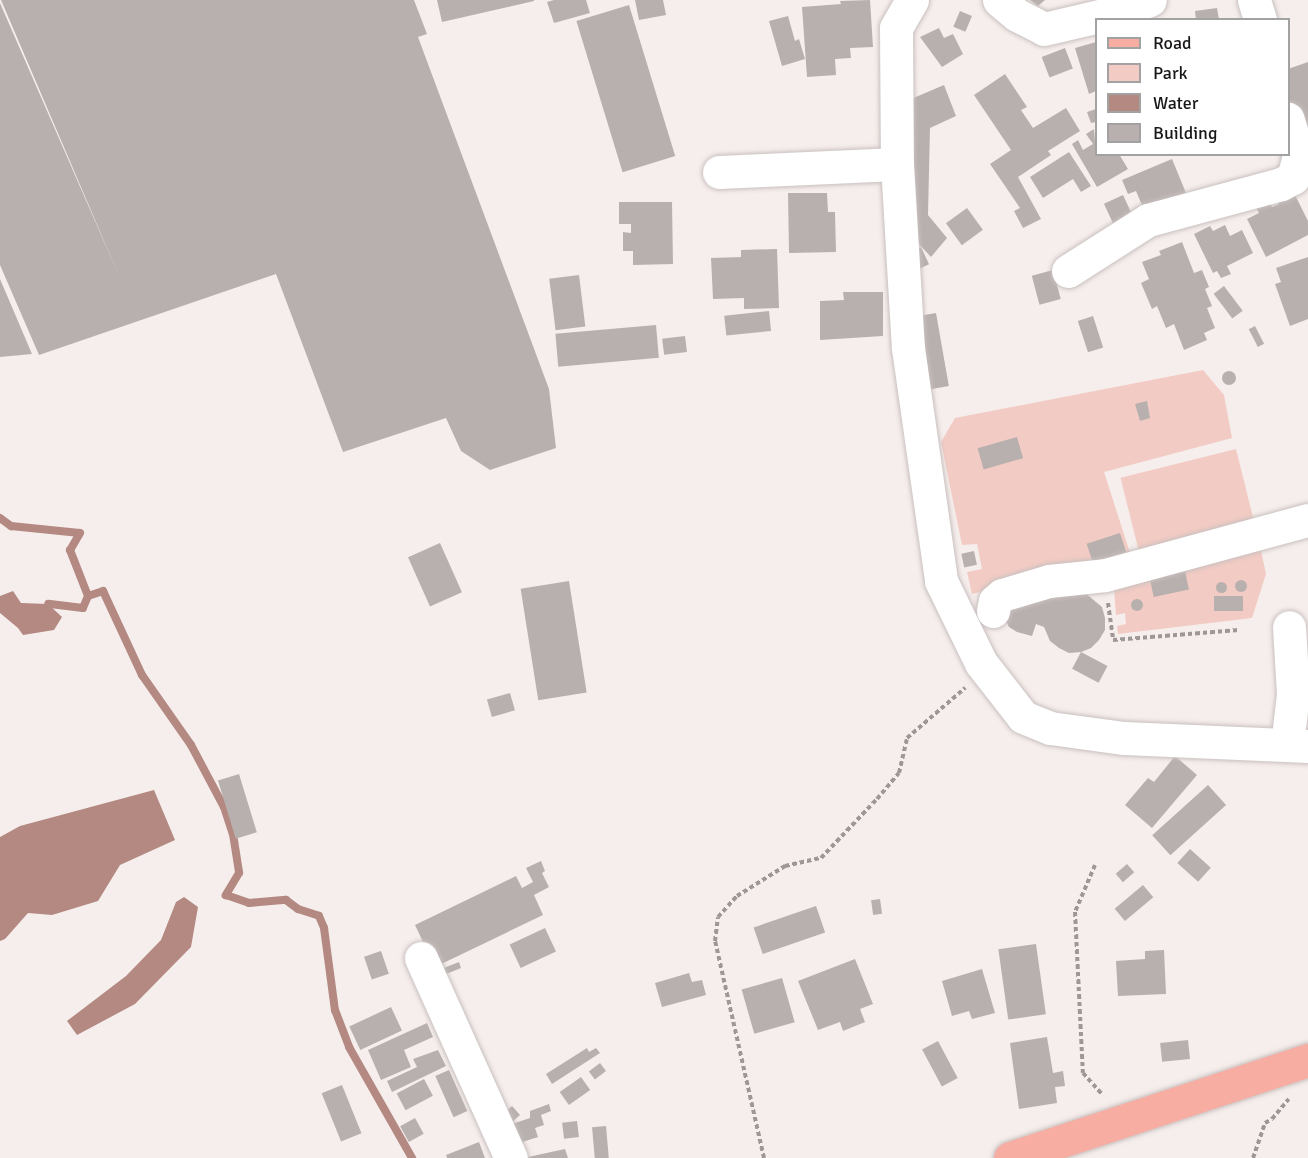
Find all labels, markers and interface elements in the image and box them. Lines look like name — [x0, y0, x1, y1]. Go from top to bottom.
legend — [1095, 18, 1290, 156]
text: Road — [1153, 32, 1192, 54]
text: Park — [1153, 62, 1188, 84]
text: Water — [1153, 92, 1198, 114]
text: Building — [1153, 122, 1217, 144]

